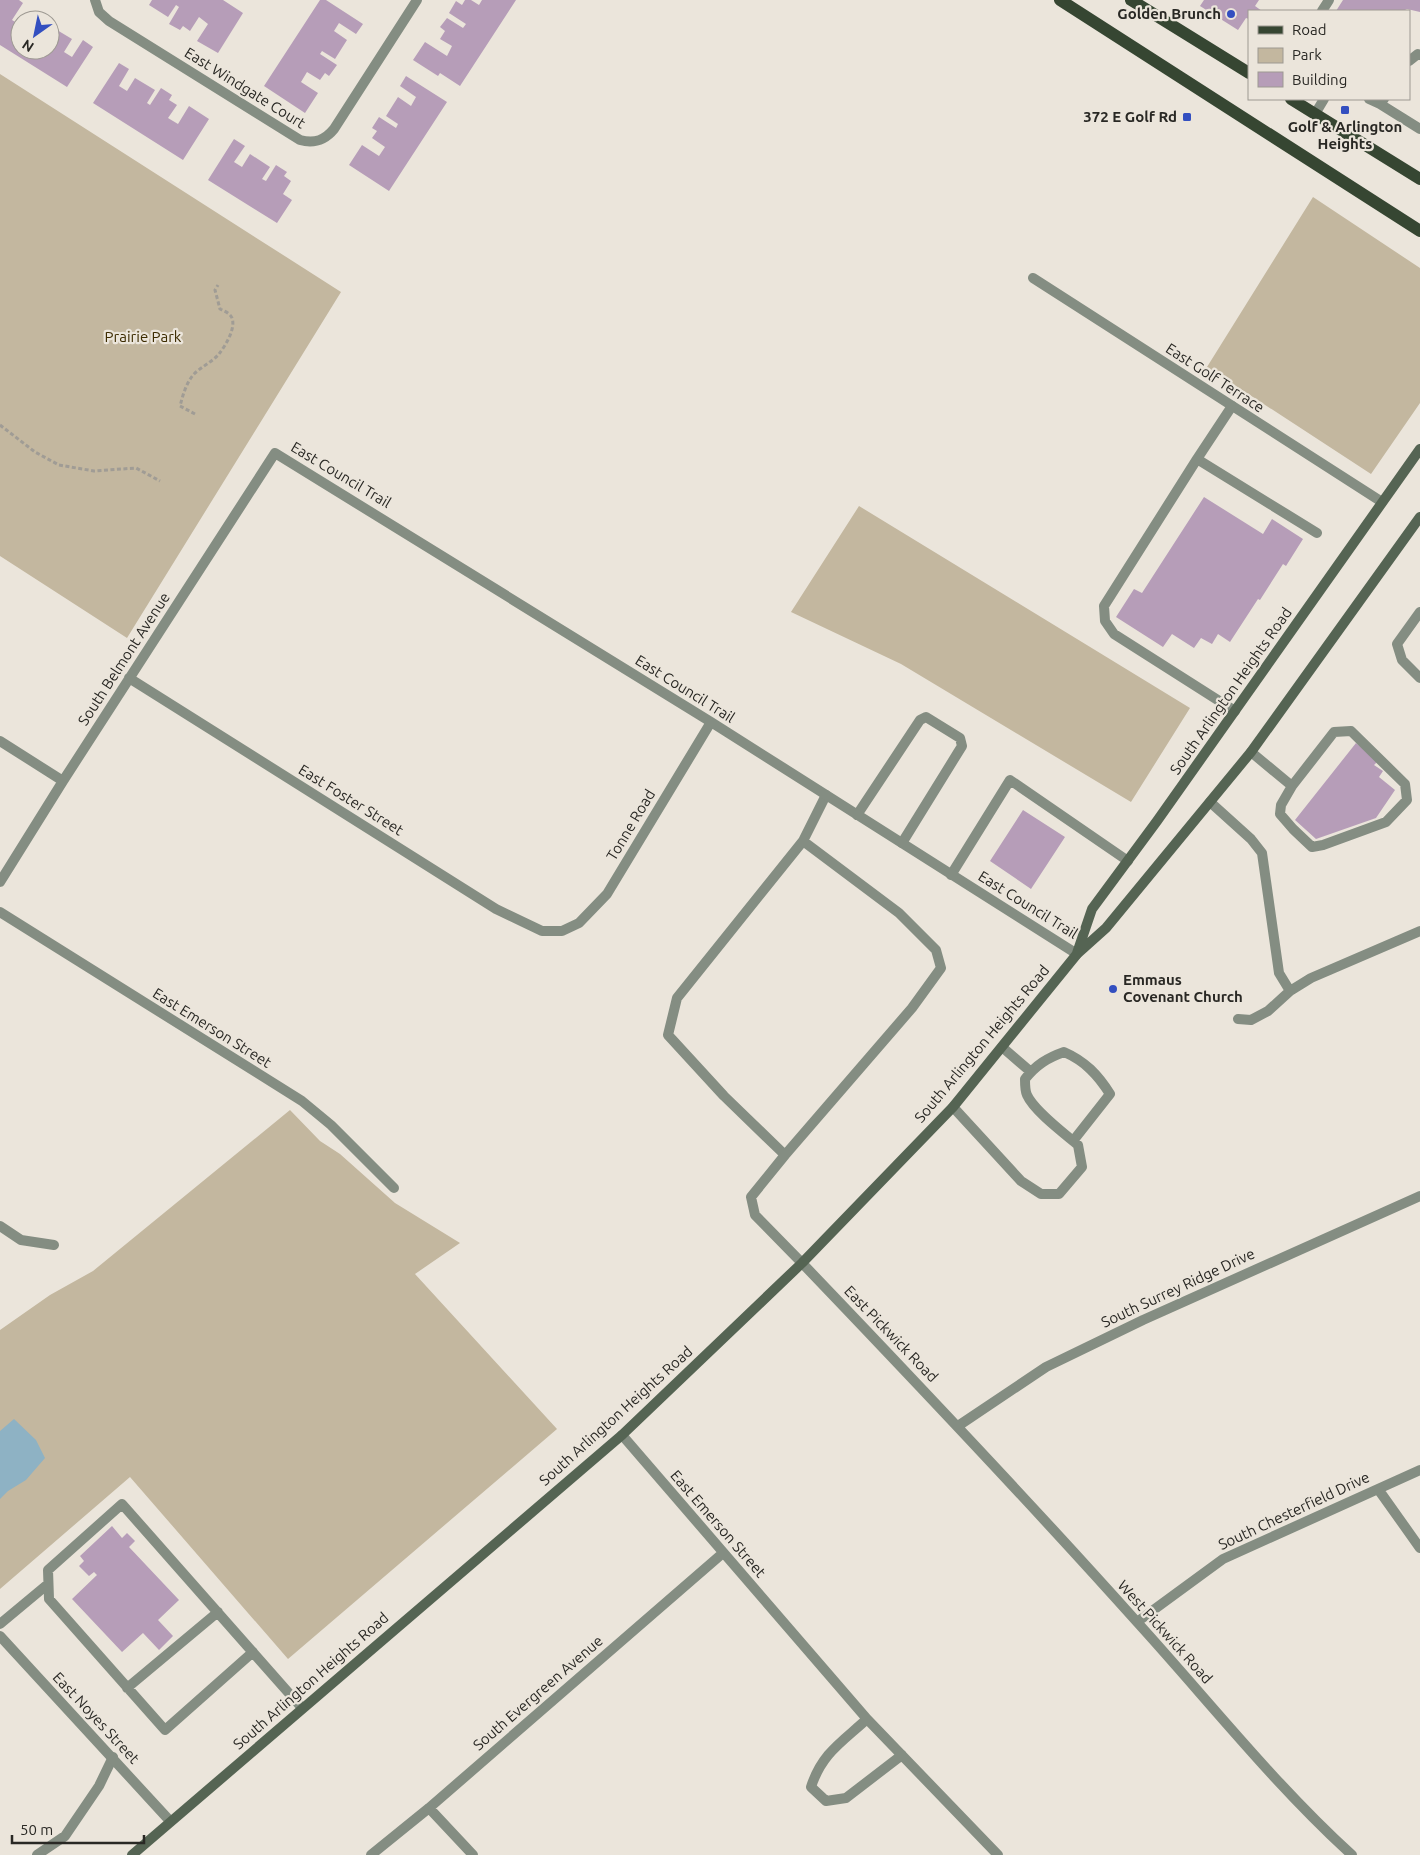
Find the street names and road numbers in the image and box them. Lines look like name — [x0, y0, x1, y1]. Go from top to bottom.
street label: East Windgate Court — [182, 44, 309, 132]
street label: East Golf Terrace — [1163, 339, 1268, 416]
street label: East Council Trail — [288, 438, 394, 511]
street label: South Belmont Avenue — [74, 589, 173, 728]
street label: South Arlington Heights Road — [1166, 604, 1295, 777]
street label: East Council Trail — [633, 651, 738, 726]
street label: East Foster Street — [296, 761, 407, 839]
street label: Tonne Road — [603, 786, 658, 863]
street label: East Council Trail — [976, 867, 1081, 942]
street label: South Arlington Heights Road — [911, 962, 1052, 1126]
street label: East Emerson Street — [150, 984, 275, 1071]
street label: South Surrey Ridge Drive — [1098, 1244, 1257, 1331]
street label: East Pickwick Road — [841, 1282, 942, 1385]
street label: South Arlington Heights Road — [536, 1342, 696, 1489]
street label: East Emerson Street — [667, 1467, 770, 1581]
street label: South Chesterfield Drive — [1216, 1468, 1372, 1553]
street label: West Pickwick Road — [1115, 1577, 1216, 1687]
street label: South Arlington Heights Road — [230, 1609, 392, 1753]
street label: South Evergreen Avenue — [469, 1632, 606, 1753]
street label: East Noyes Street — [50, 1668, 143, 1767]

